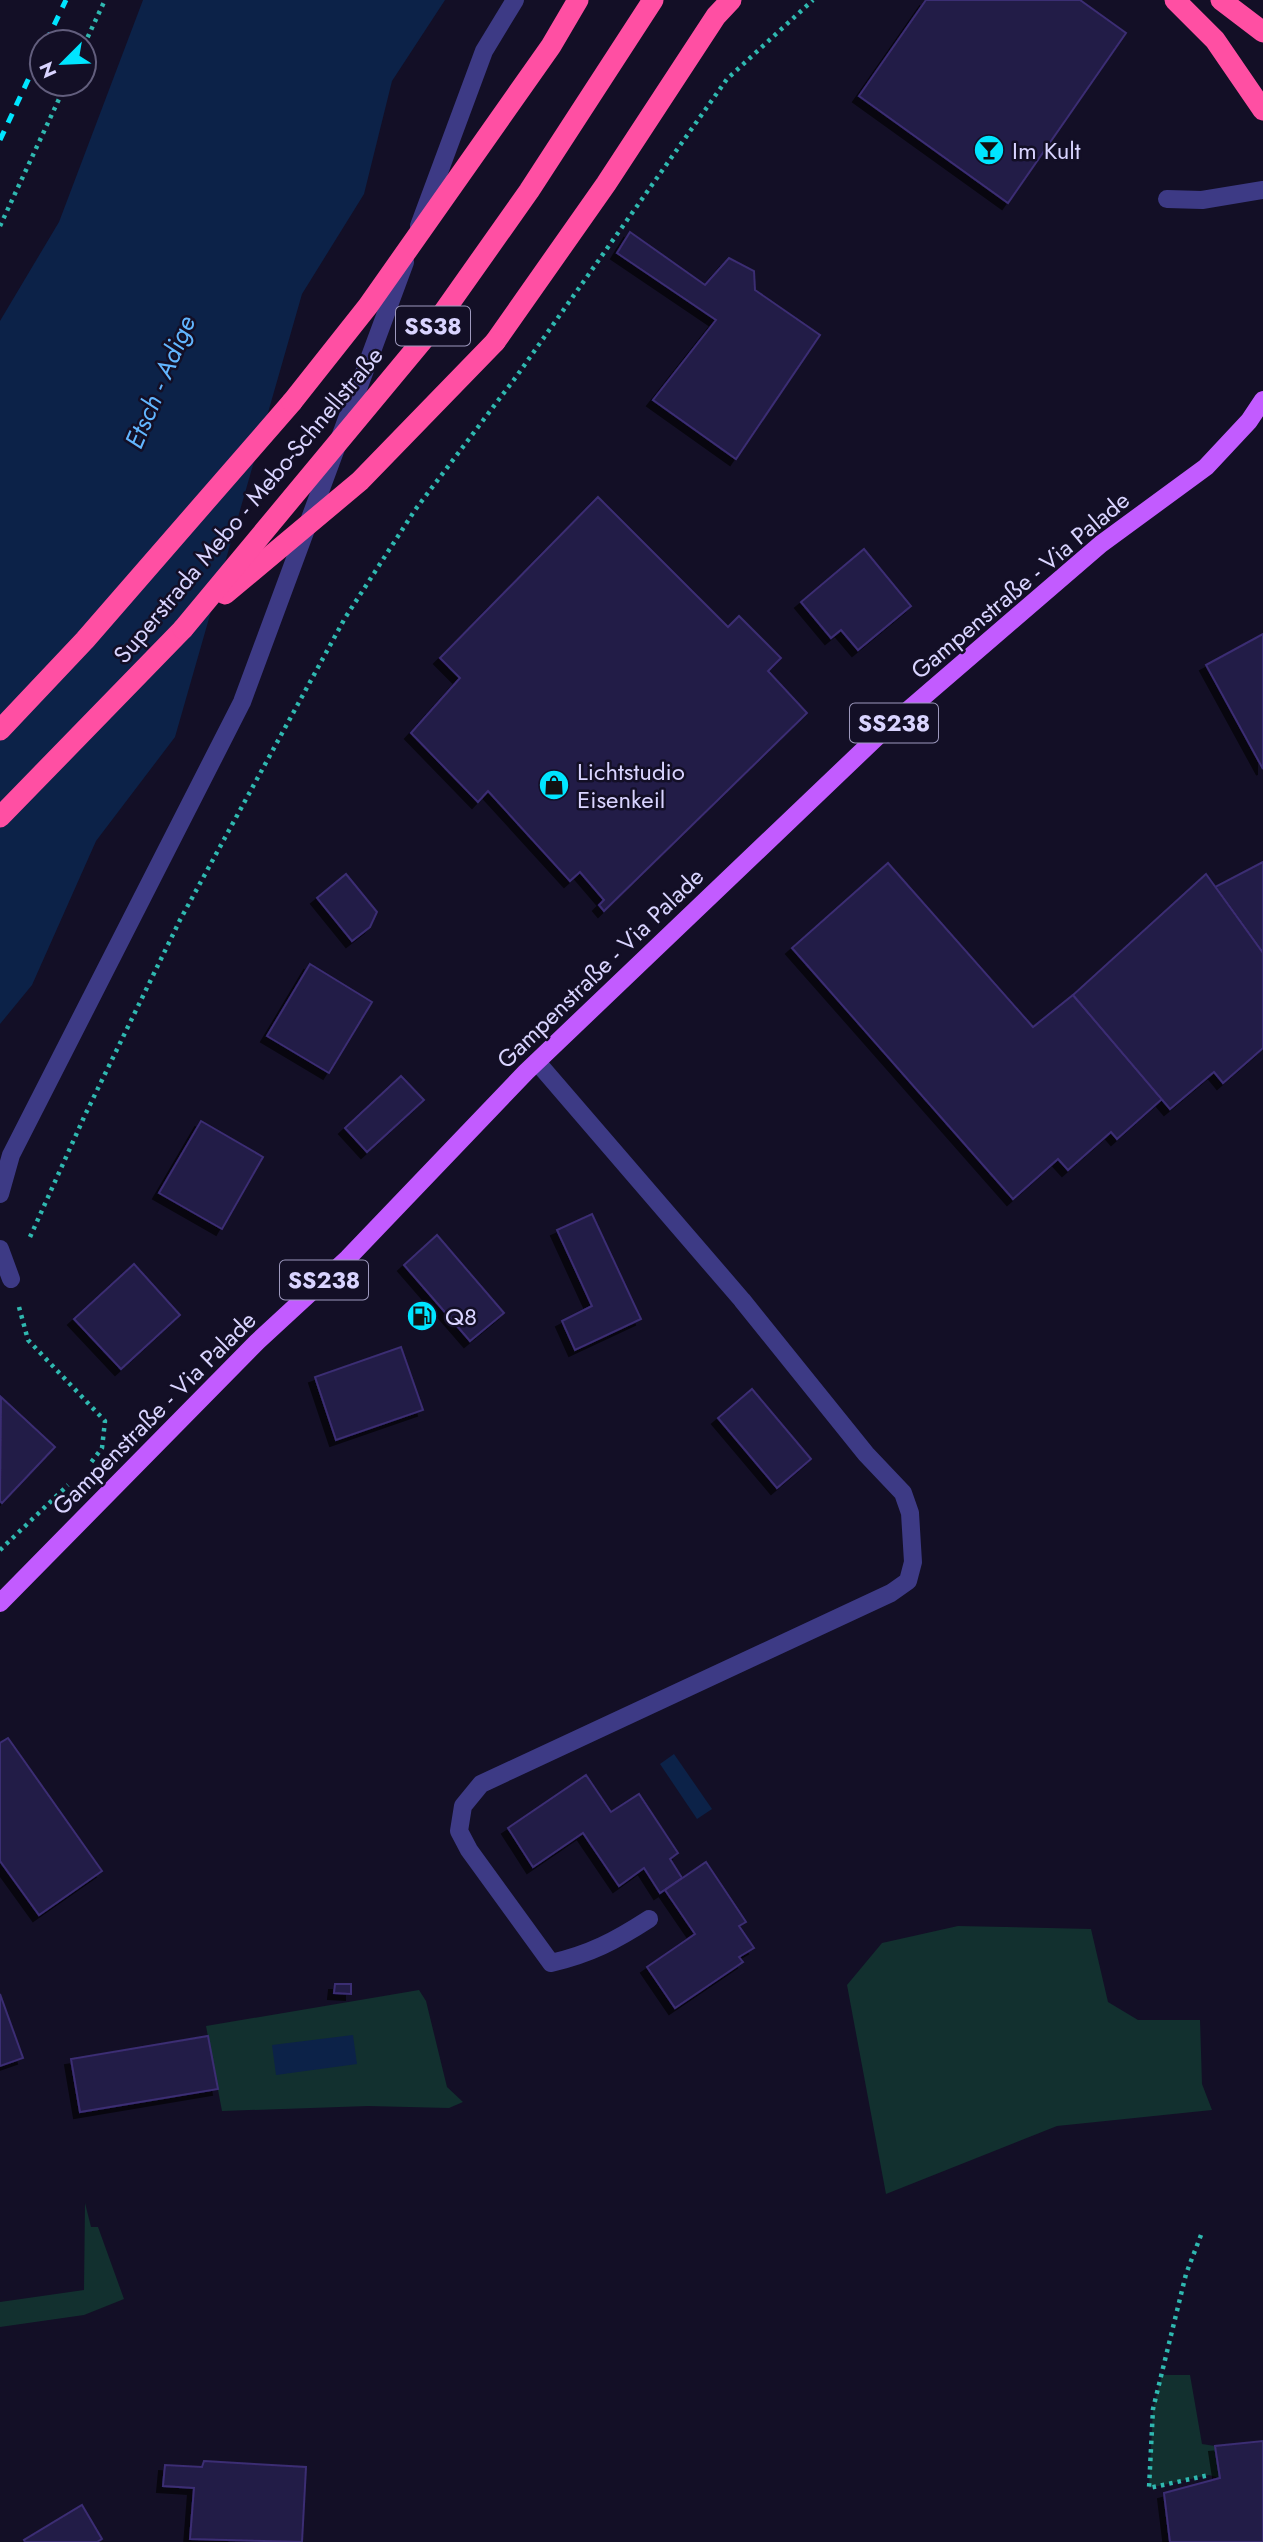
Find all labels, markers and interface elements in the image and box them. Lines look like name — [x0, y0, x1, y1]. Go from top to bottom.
north arrow — [28, 28, 98, 98]
text: N — [33, 57, 63, 82]
bar icon: Im Kult — [972, 133, 1006, 167]
place label: Im Kult — [1012, 133, 1081, 168]
road number: SS38 — [396, 306, 470, 346]
water label: Etsch - Adige — [115, 310, 205, 454]
street label: Superstrada Mebo - Mebo-Schnellstraße — [105, 339, 391, 671]
street label: Gampenstraße - Via Palade — [903, 483, 1137, 687]
road number: SS238 — [850, 704, 938, 743]
place label: Lichtstudio Eisenkeil — [577, 754, 685, 817]
shop icon: Lichtstudio Eisenkeil — [537, 768, 571, 802]
street label: Gampenstraße - Via Palade — [489, 860, 711, 1076]
road number: SS238 — [280, 1260, 368, 1300]
fuel station icon: Q8 — [405, 1299, 439, 1333]
place label: Q8 — [445, 1299, 477, 1334]
street label: Gampenstraße - Via Palade — [44, 1303, 264, 1523]

